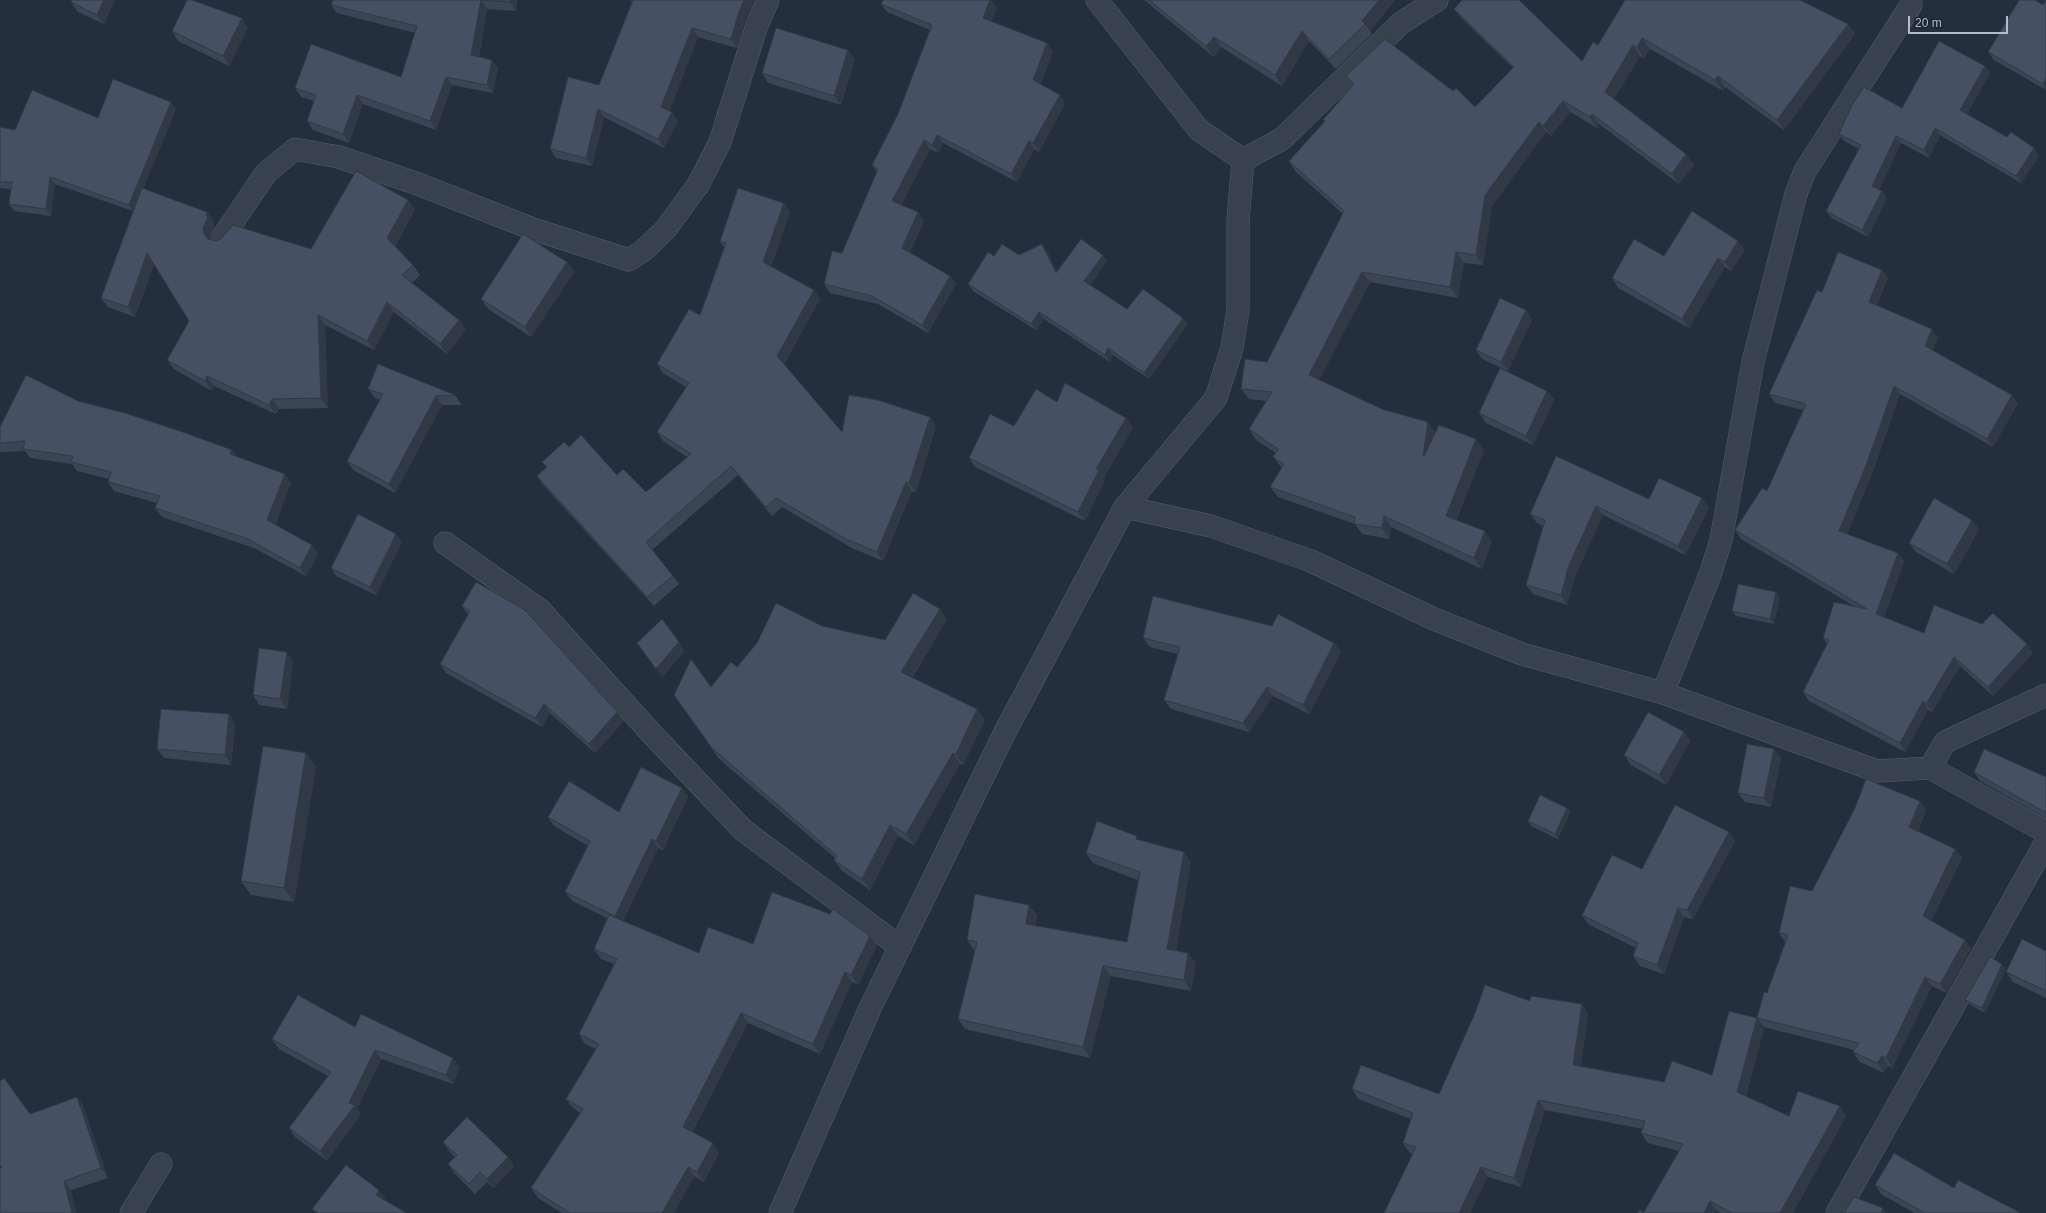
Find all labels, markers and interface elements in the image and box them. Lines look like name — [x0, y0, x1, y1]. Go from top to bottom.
scale bar — [1910, 8, 2010, 34]
text: 20 m — [1915, 16, 1942, 30]

